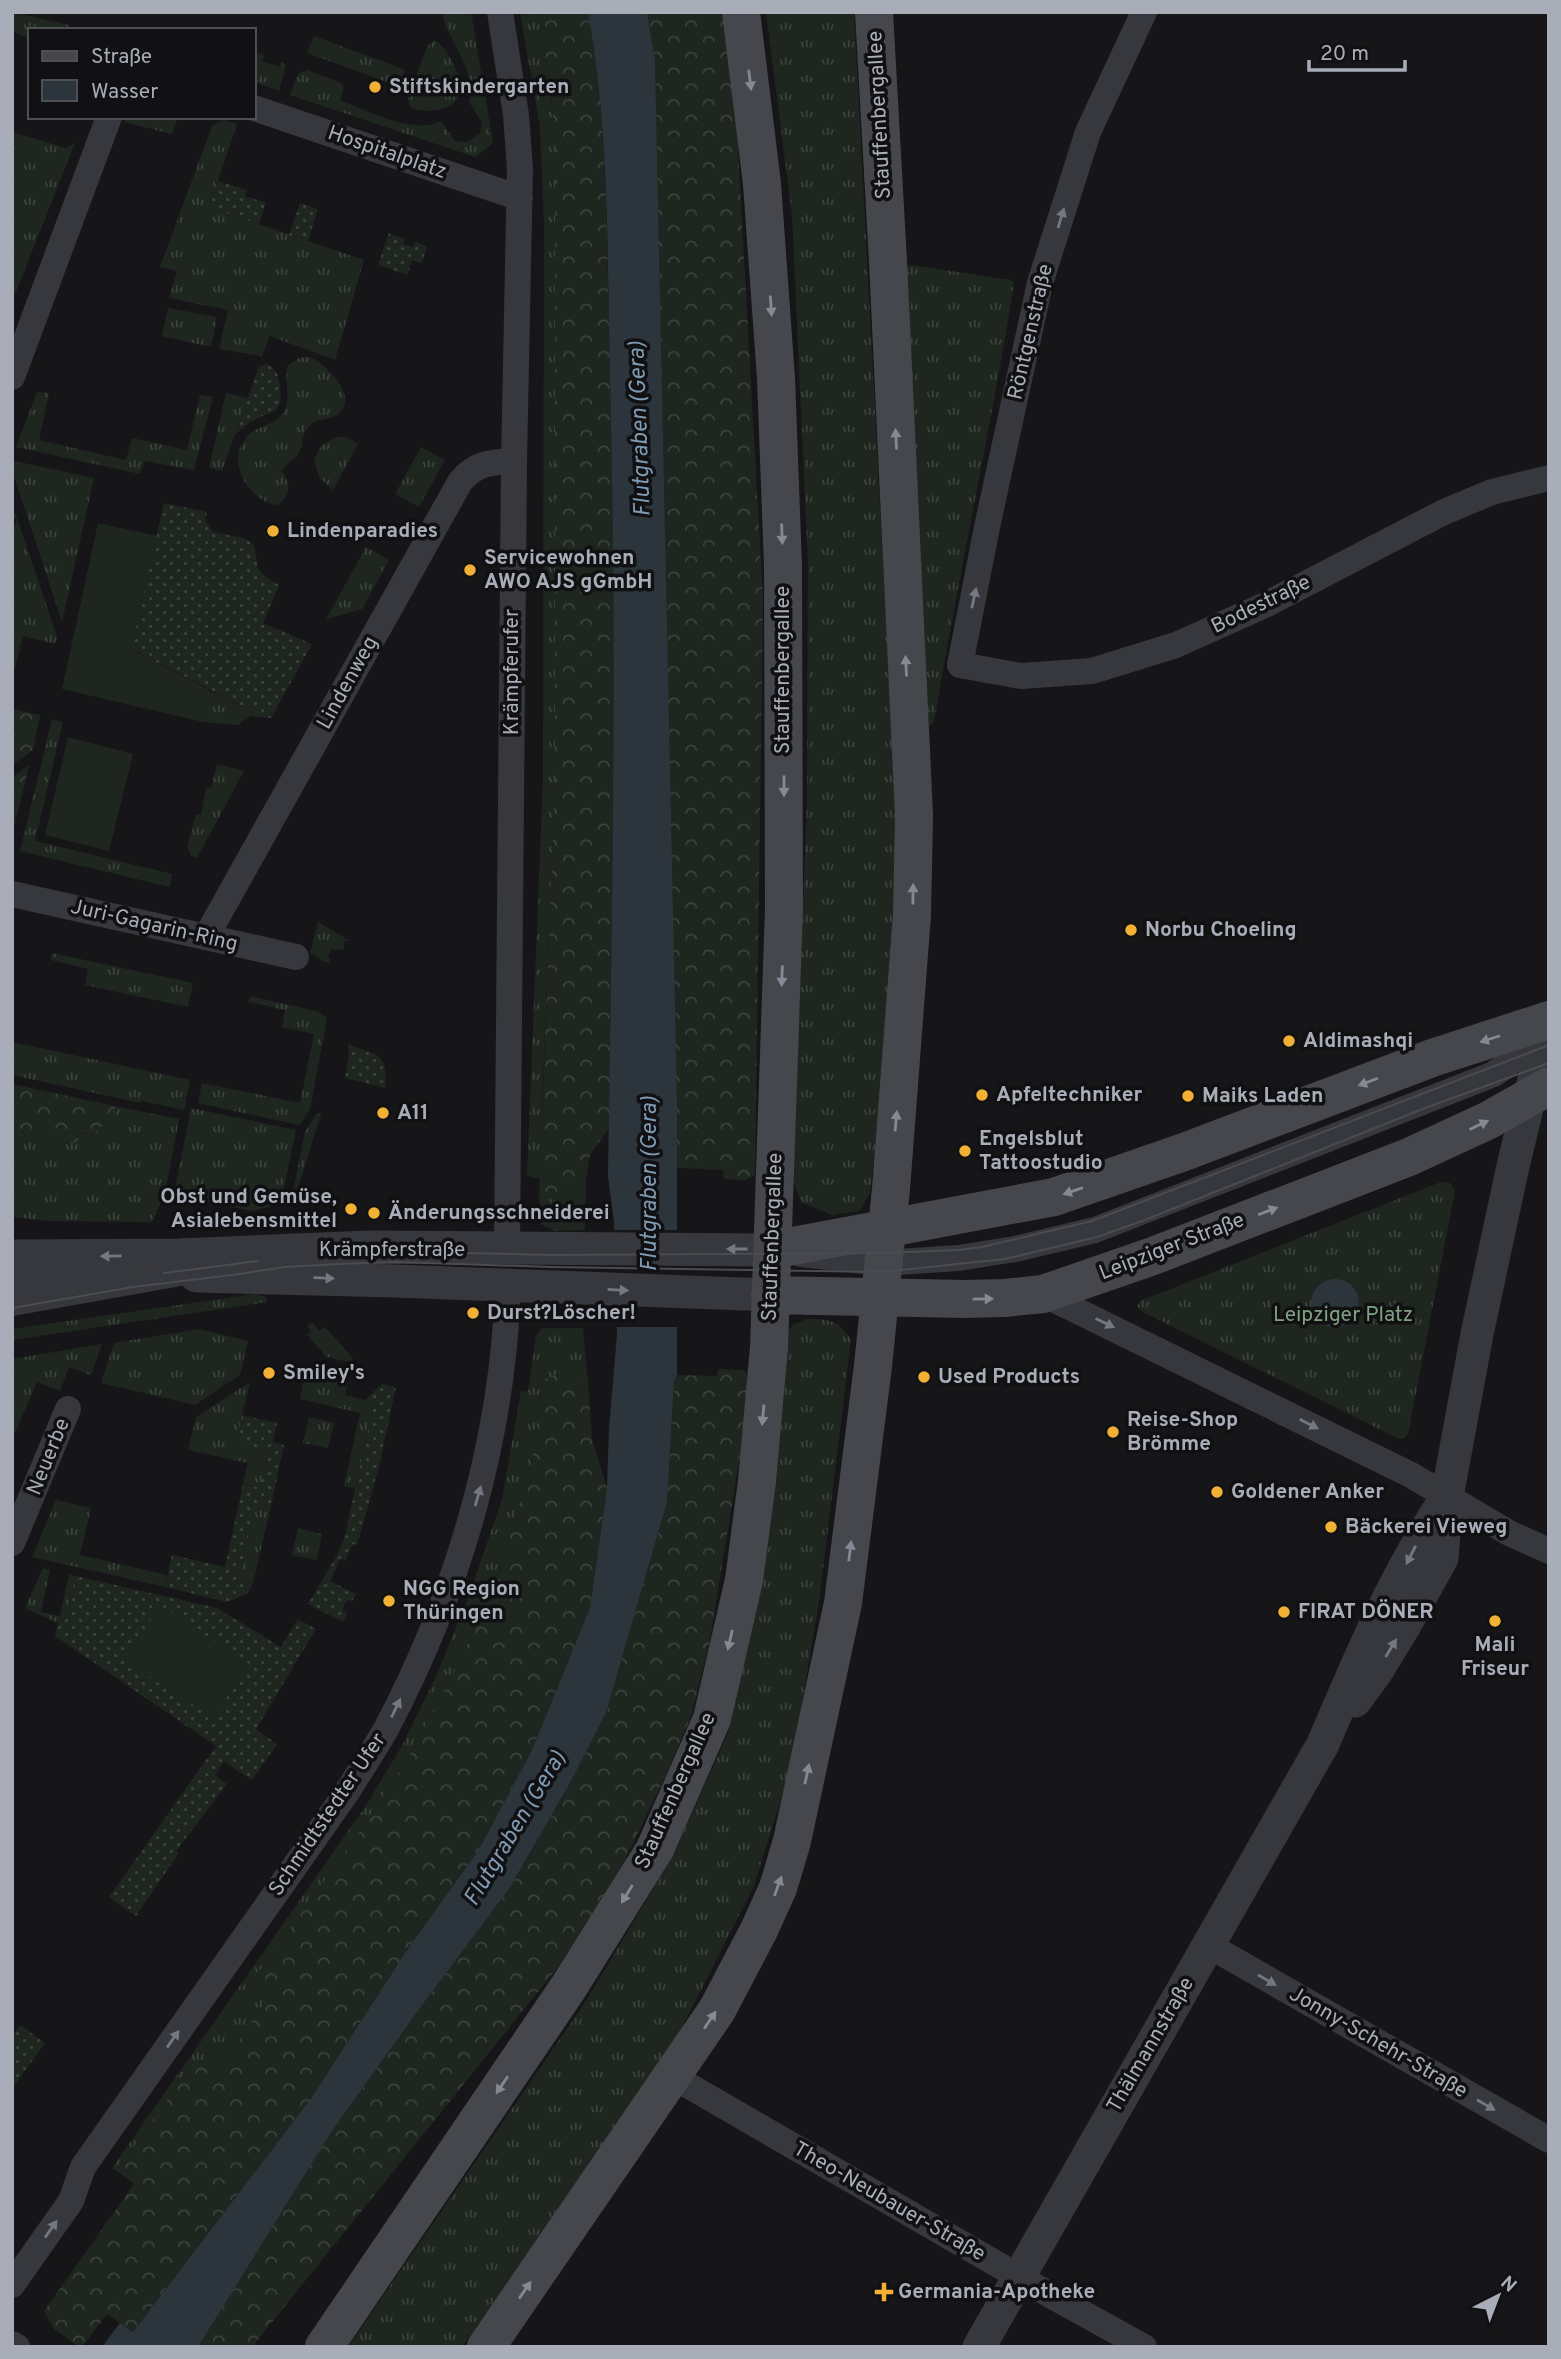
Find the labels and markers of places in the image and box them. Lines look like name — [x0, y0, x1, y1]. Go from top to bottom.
place label: Stiftskindergarten — [389, 74, 569, 101]
marker: Stiftskindergarten — [367, 79, 383, 95]
place label: Lindenparadies — [287, 518, 438, 545]
marker: Lindenparadies — [265, 523, 281, 539]
place label: Servicewohnen AWO AJS gGmbH — [484, 545, 652, 596]
marker: Servicewohnen AWO AJS gGmbH — [462, 562, 478, 578]
place label: Norbu Choeling — [1145, 917, 1297, 944]
marker: Norbu Choeling — [1123, 922, 1139, 938]
place label: Aldimashqi — [1303, 1028, 1413, 1055]
marker: Aldimashqi — [1281, 1033, 1297, 1049]
place label: Apfeltechniker — [996, 1082, 1142, 1109]
place label: Maiks Laden — [1202, 1083, 1324, 1110]
marker: Apfeltechniker — [974, 1087, 990, 1103]
marker: Maiks Laden — [1180, 1088, 1196, 1104]
place label: A11 — [397, 1100, 429, 1127]
marker: A11 — [375, 1105, 391, 1121]
place label: Engelsblut Tattoostudio — [979, 1126, 1103, 1177]
marker: Engelsblut Tattoostudio — [957, 1143, 973, 1159]
place label: Obst und Gemüse, Asialebensmittel — [160, 1184, 337, 1235]
place label: Änderungsschneiderei — [388, 1200, 610, 1227]
marker: Obst und Gemüse, Asialebensmittel — [343, 1201, 359, 1217]
marker: Änderungsschneiderei — [366, 1205, 382, 1221]
place label: Durst?Löscher! — [487, 1300, 636, 1327]
marker: Durst?Löscher! — [465, 1305, 481, 1321]
place label: Smiley's — [283, 1360, 365, 1387]
place label: Used Products — [938, 1364, 1080, 1391]
marker: Smiley's — [261, 1365, 277, 1381]
marker: Used Products — [916, 1369, 932, 1385]
place label: Reise-Shop Brömme — [1127, 1407, 1238, 1458]
marker: Reise-Shop Brömme — [1105, 1424, 1121, 1440]
place label: Goldener Anker — [1231, 1479, 1384, 1506]
marker: Goldener Anker — [1209, 1484, 1225, 1500]
place label: Bäckerei Vieweg — [1345, 1514, 1507, 1541]
marker: Bäckerei Vieweg — [1323, 1519, 1339, 1535]
place label: NGG Region Thüringen — [403, 1576, 520, 1627]
marker: NGG Region Thüringen — [381, 1593, 397, 1609]
place label: FIRAT DÖNER — [1298, 1599, 1434, 1626]
marker: FIRAT DÖNER — [1276, 1604, 1292, 1620]
marker: Mali Friseur — [1487, 1613, 1503, 1629]
place label: Mali Friseur — [1461, 1632, 1529, 1683]
place label: Germania-Apotheke — [898, 2279, 1095, 2306]
marker: Germania-Apotheke — [876, 2284, 892, 2300]

